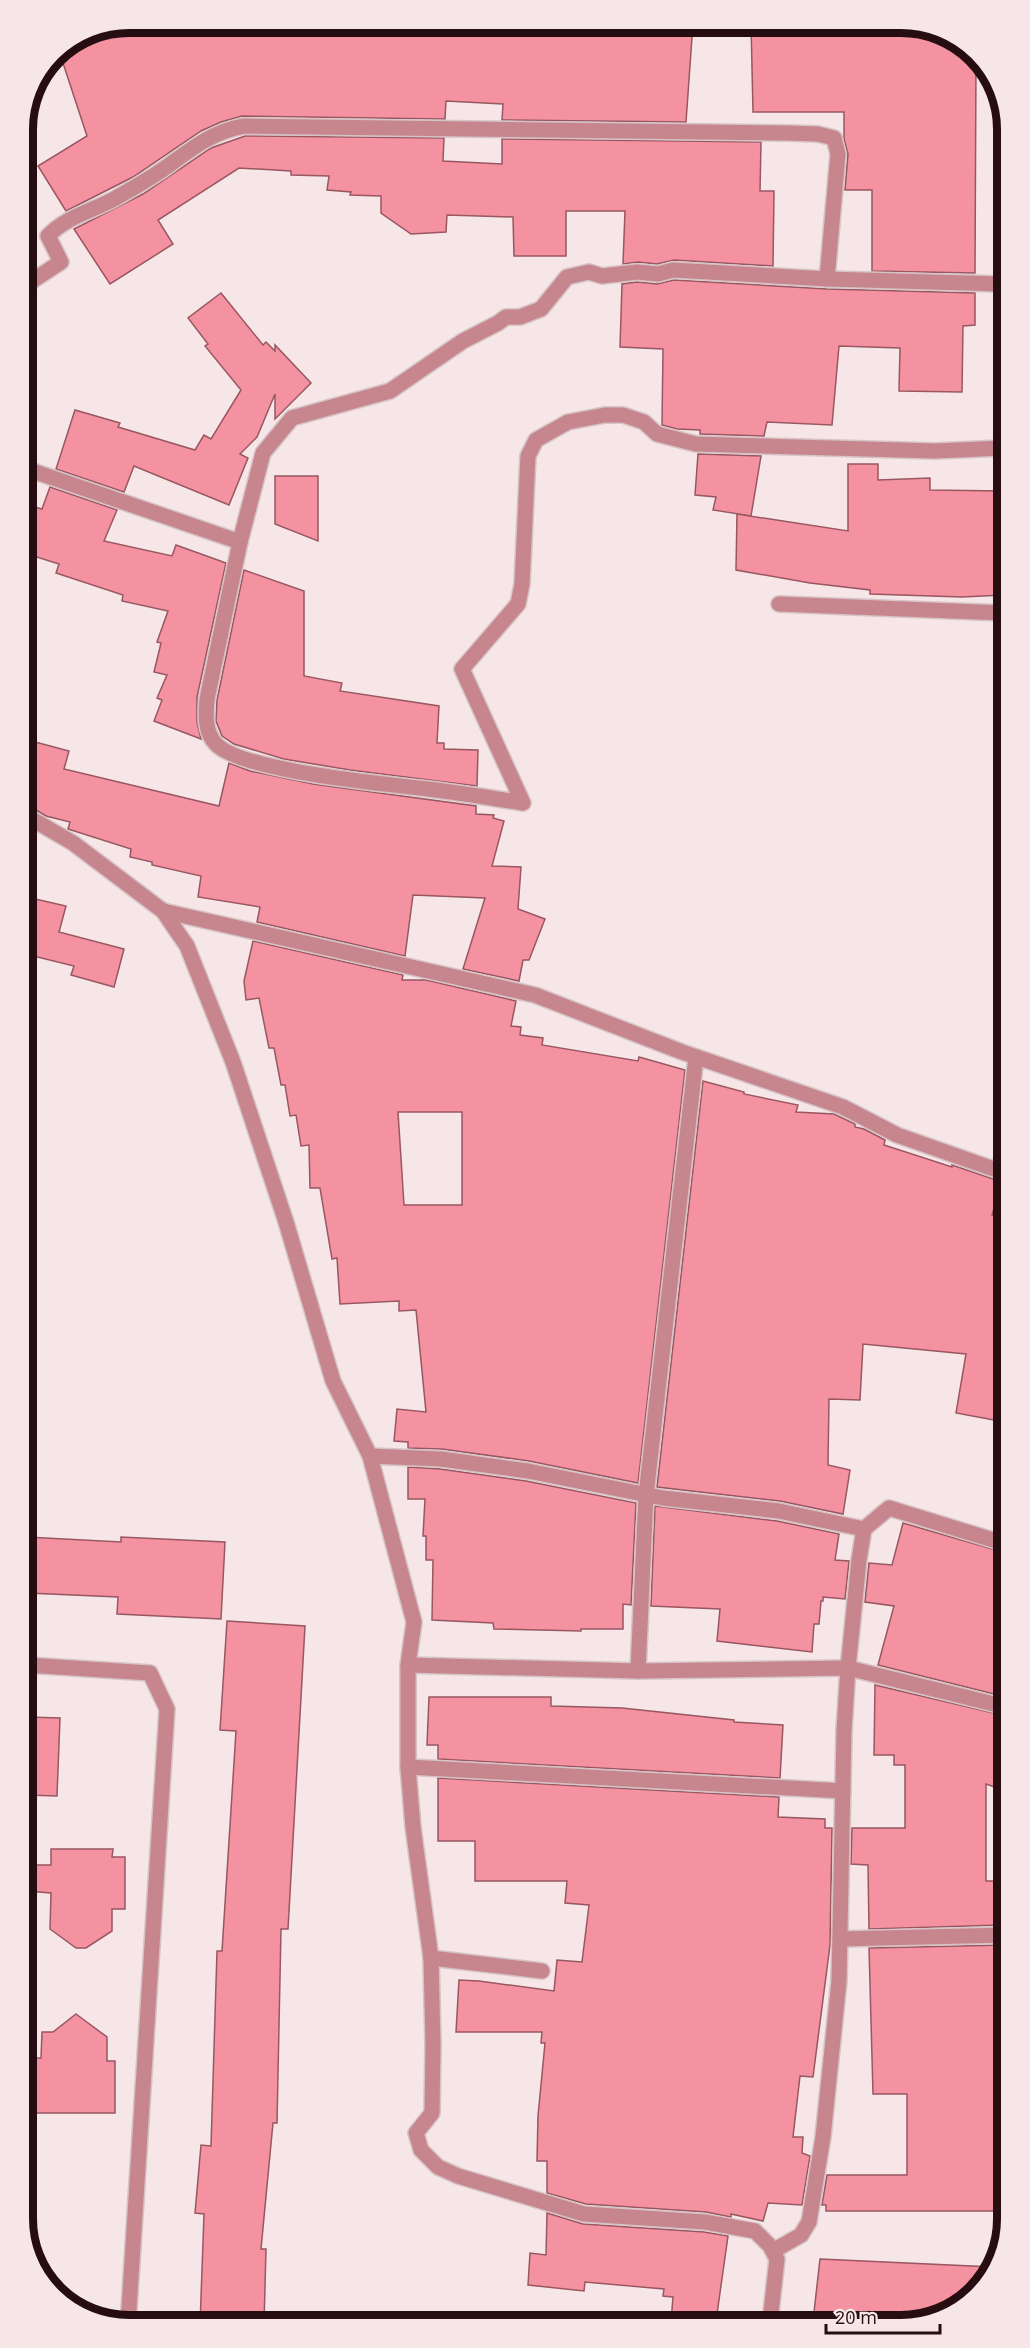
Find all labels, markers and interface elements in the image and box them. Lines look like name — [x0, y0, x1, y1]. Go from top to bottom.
scale bar — [826, 2297, 940, 2335]
text: 20 m — [835, 2305, 877, 2329]

